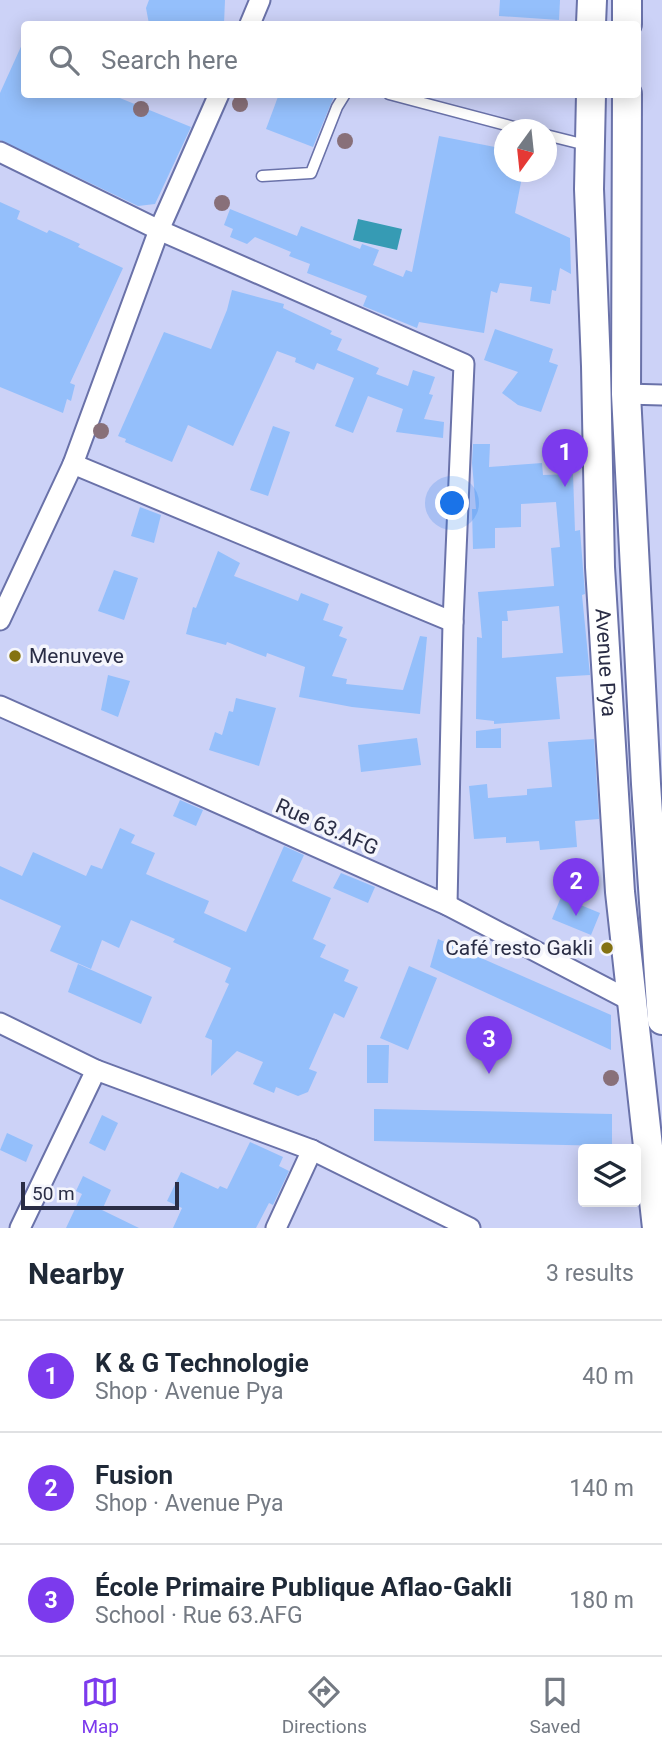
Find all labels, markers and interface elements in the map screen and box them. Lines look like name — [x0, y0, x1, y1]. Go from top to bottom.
search box — [21, 21, 641, 98]
icon: search — [45, 41, 83, 79]
text: Search here — [101, 45, 238, 75]
north arrow — [494, 119, 557, 182]
pin: 1 — [542, 429, 588, 487]
your location — [435, 486, 469, 520]
street label: Avenue Pya — [591, 608, 621, 718]
place label: Menuveve — [29, 644, 124, 668]
marker: Menuveve — [7, 648, 23, 664]
street label: Rue 63.AFG — [272, 794, 382, 860]
pin: 2 — [553, 858, 599, 916]
place label: Café resto Gakli — [445, 936, 593, 960]
marker: Café resto Gakli — [599, 940, 615, 956]
pin: 3 — [466, 1016, 512, 1074]
map controls — [578, 1144, 641, 1207]
button: layers — [578, 1144, 641, 1207]
scale bar — [21, 1179, 178, 1211]
text: 50 m — [32, 1182, 75, 1205]
text: Nearby — [28, 1256, 124, 1291]
text: 3 results — [546, 1260, 634, 1287]
text: K & G Technologie — [95, 1348, 309, 1378]
text: 1 — [44, 1363, 58, 1390]
text: 40 m — [582, 1363, 634, 1390]
text: Shop · Avenue Pya — [95, 1378, 284, 1405]
text: Fusion — [95, 1460, 173, 1490]
text: 2 — [44, 1475, 58, 1502]
text: 140 m — [569, 1475, 634, 1502]
text: Shop · Avenue Pya — [95, 1490, 284, 1517]
text: École Primaire Publique Aflao-Gakli — [95, 1572, 512, 1602]
text: 3 — [44, 1587, 58, 1614]
text: 180 m — [569, 1587, 634, 1614]
text: School · Rue 63.AFG — [95, 1602, 303, 1629]
tab: Map — [81, 1673, 119, 1738]
tab: Directions — [282, 1673, 367, 1738]
tab: Saved — [529, 1673, 581, 1738]

